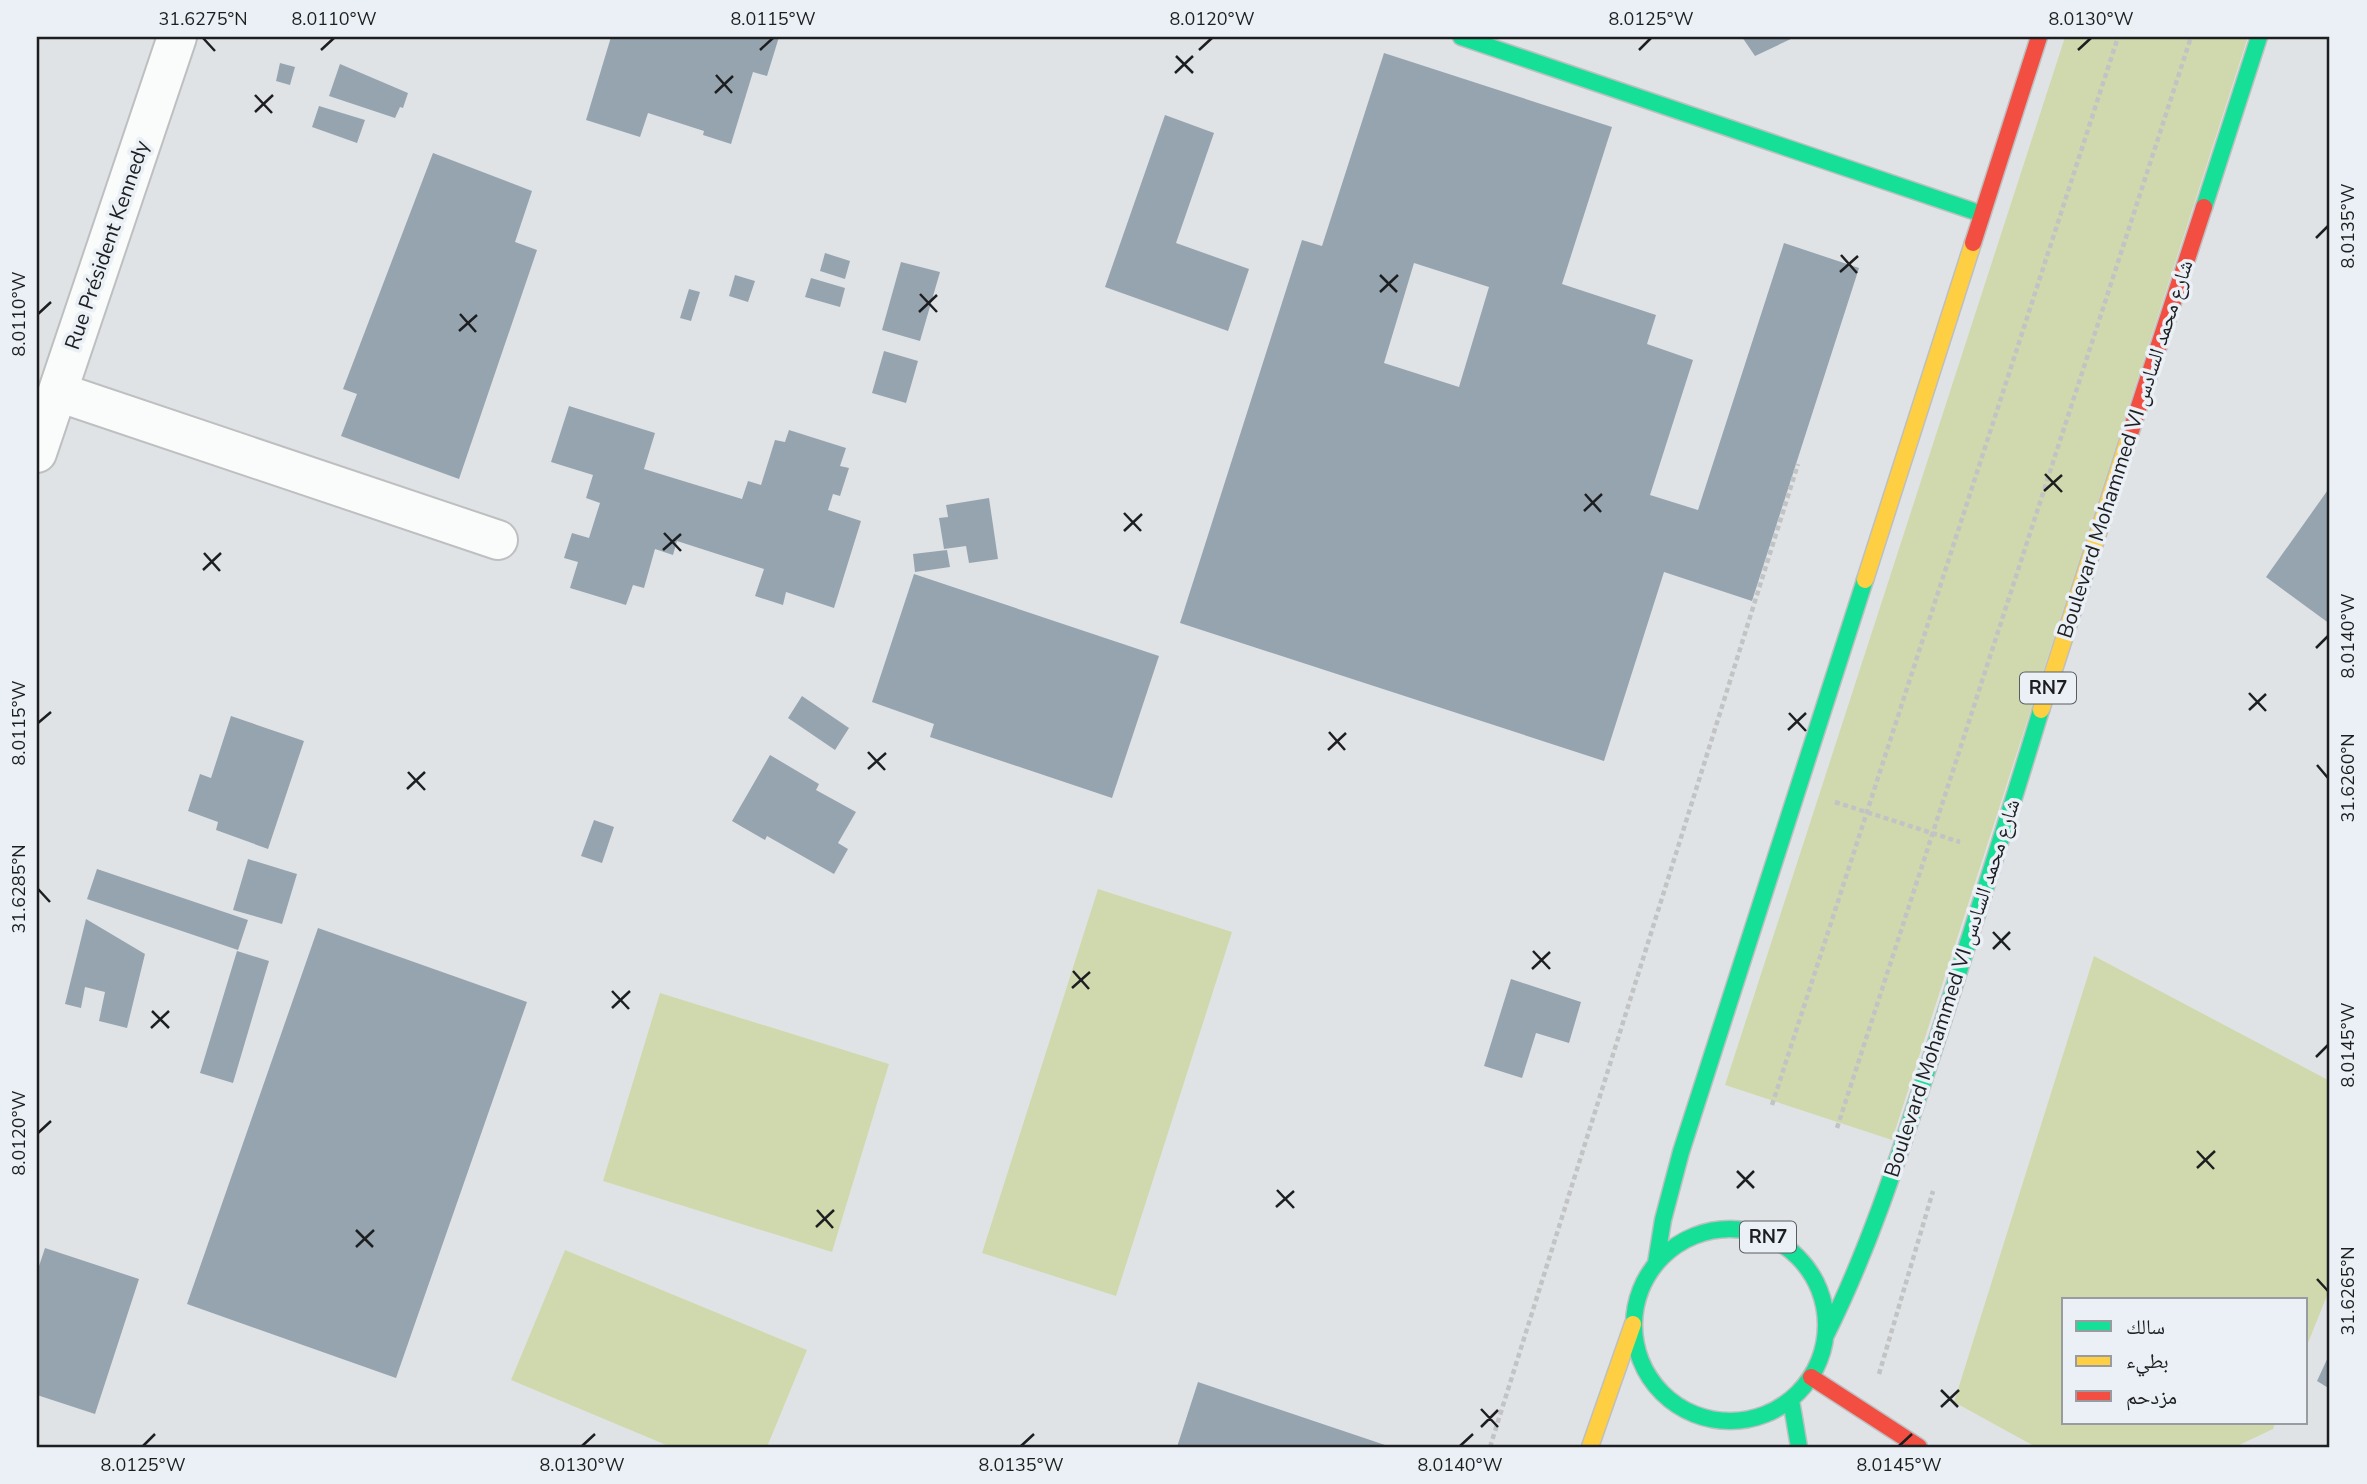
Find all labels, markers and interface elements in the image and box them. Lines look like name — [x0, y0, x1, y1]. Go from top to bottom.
text: 31.6275°N — [159, 7, 247, 31]
text: 8.0110°W — [292, 7, 377, 31]
text: 8.0115°W — [731, 7, 816, 31]
text: 8.0120°W — [1170, 7, 1255, 31]
text: 8.0125°W — [1609, 7, 1694, 31]
text: 8.0130°W — [2049, 7, 2134, 31]
street label: Rue Président Kennedy — [58, 137, 156, 353]
text: 8.0135°W — [2336, 183, 2360, 268]
street label: Boulevard Mohammed VI شارع محمد السادس — [2051, 256, 2199, 642]
text: 8.0110°W — [7, 271, 31, 356]
text: 8.0140°W — [2336, 593, 2360, 678]
road number: RN7 — [2020, 673, 2076, 704]
text: 8.0115°W — [7, 680, 31, 765]
text: 31.6260°N — [2336, 734, 2360, 822]
street label: Boulevard Mohammed VI شارع محمد السادس — [1878, 795, 2026, 1181]
text: 31.6285°N — [7, 845, 31, 933]
text: 8.0145°W — [2336, 1002, 2360, 1087]
text: 8.0120°W — [7, 1090, 31, 1175]
road number: RN7 — [1740, 1222, 1796, 1252]
text: 31.6265°N — [2336, 1247, 2360, 1335]
legend — [2062, 1298, 2308, 1424]
text: سالك — [2126, 1313, 2165, 1341]
text: بطيء — [2126, 1347, 2169, 1377]
text: مزدحم — [2126, 1383, 2177, 1411]
text: 8.0125°W — [101, 1453, 186, 1477]
text: 8.0130°W — [540, 1453, 625, 1477]
text: 8.0135°W — [979, 1453, 1064, 1477]
text: 8.0140°W — [1418, 1453, 1503, 1477]
text: 8.0145°W — [1857, 1453, 1942, 1477]

